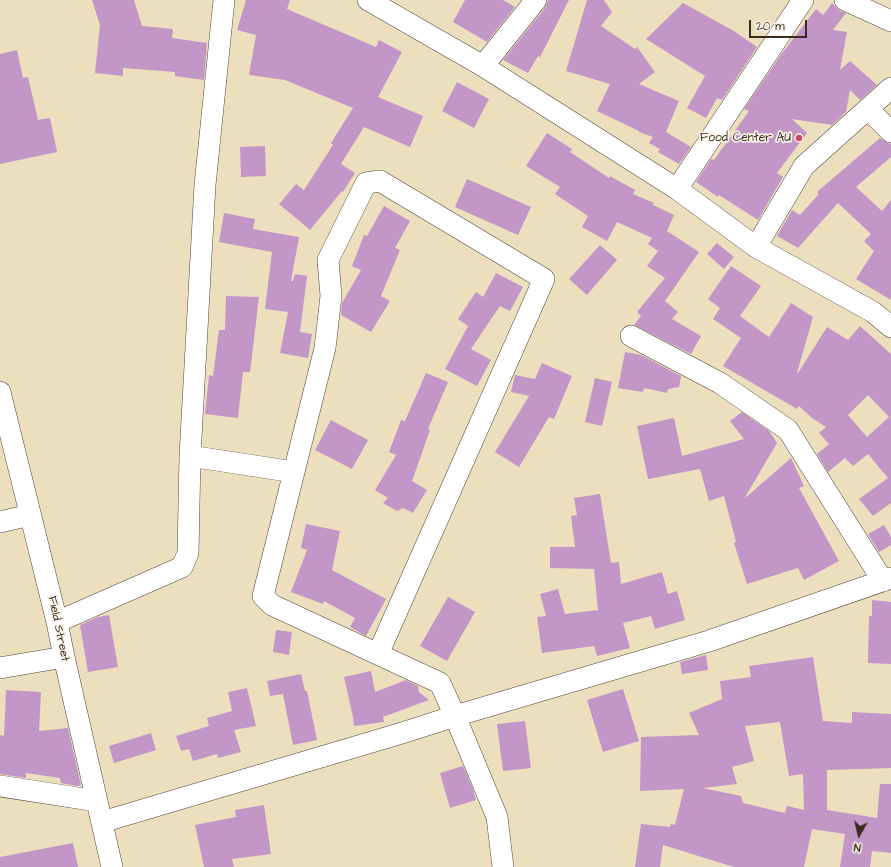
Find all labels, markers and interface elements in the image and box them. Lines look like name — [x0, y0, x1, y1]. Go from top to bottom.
scale bar — [751, 12, 809, 38]
text: 20 m — [756, 18, 785, 35]
place label: Food Center AU — [700, 131, 791, 145]
marker: Food Center AU — [794, 133, 804, 143]
street label: Field Street — [44, 595, 72, 663]
north arrow — [839, 815, 879, 855]
text: N — [853, 839, 862, 855]

